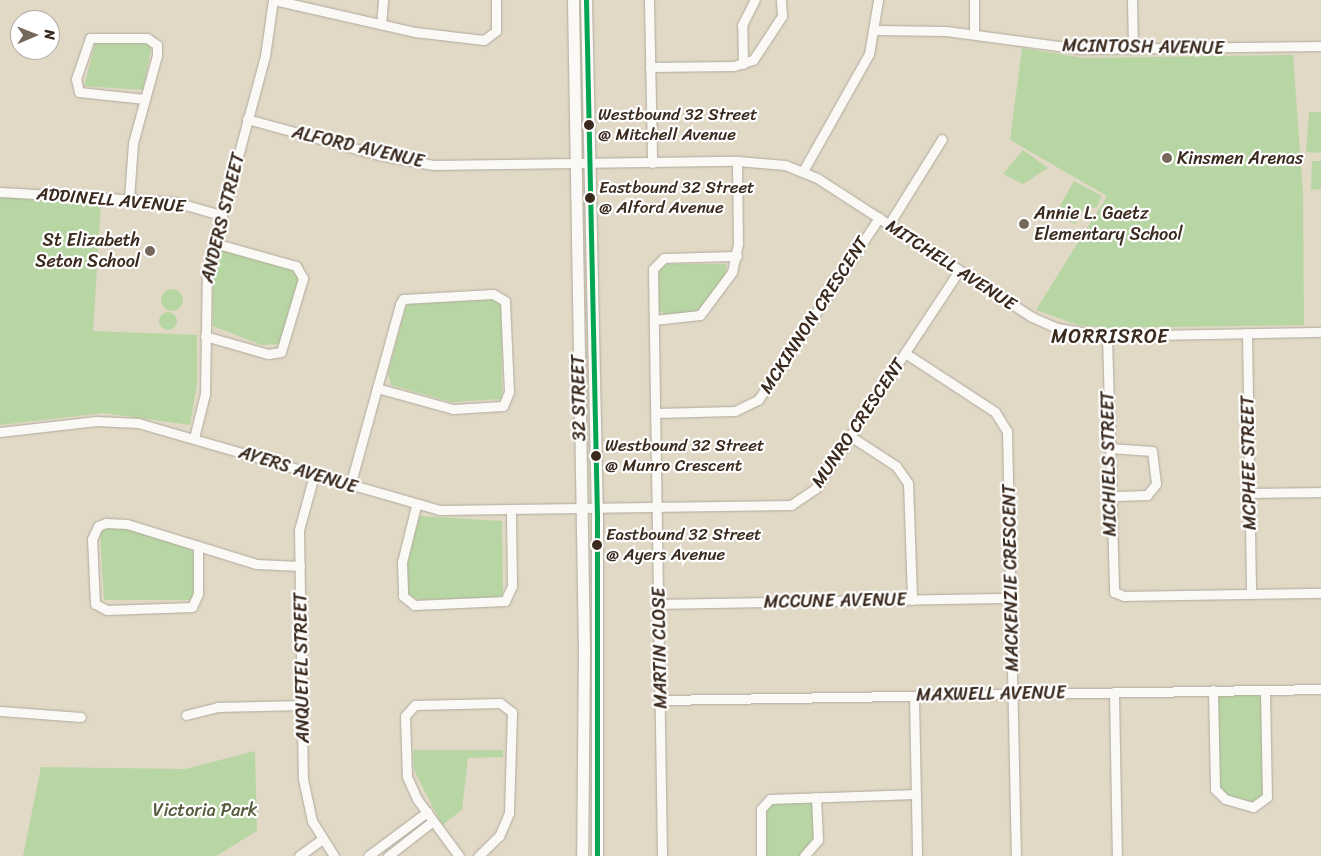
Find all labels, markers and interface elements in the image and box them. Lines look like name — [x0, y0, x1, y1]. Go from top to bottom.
north arrow — [10, 10, 60, 60]
text: N — [37, 30, 62, 40]
street label: MCINTOSH AVENUE — [1061, 35, 1225, 59]
place label: Westbound 32 Street @ Mitchell Avenue — [598, 105, 757, 145]
marker: Westbound 32 Street @ Mitchell Avenue — [584, 120, 594, 130]
street label: ALFORD AVENUE — [290, 121, 426, 173]
place label: Kinsmen Arenas — [1177, 147, 1303, 169]
street label: ANDERS STREET — [196, 151, 250, 285]
marker: Kinsmen Arenas — [1161, 152, 1173, 164]
place label: Eastbound 32 Street @ Alford Avenue — [599, 178, 755, 218]
street label: ADDINELL AVENUE — [36, 183, 186, 217]
marker: Eastbound 32 Street @ Alford Avenue — [585, 193, 595, 203]
place label: Annie L. Gaetz Elementary School — [1034, 203, 1183, 245]
street label: MITCHELL AVENUE — [881, 215, 1021, 315]
marker: Annie L. Gaetz Elementary School — [1018, 218, 1030, 230]
place label: St Elizabeth Seton School — [35, 230, 140, 272]
street label: MCKINNON CRESCENT — [755, 233, 873, 397]
marker: St Elizabeth Seton School — [144, 245, 156, 257]
district label: MORRISROE — [1050, 324, 1170, 348]
street label: MUNRO CRESCENT — [807, 354, 909, 492]
street label: 32 STREET — [567, 355, 591, 441]
street label: MICHIELS STREET — [1097, 390, 1121, 538]
street label: MCPHEE STREET — [1237, 395, 1261, 531]
place label: Westbound 32 Street @ Munro Crescent — [605, 436, 764, 476]
street label: AYERS AVENUE — [236, 442, 360, 498]
marker: Westbound 32 Street @ Munro Crescent — [591, 451, 601, 461]
street label: MACKENZIE CRESCENT — [999, 485, 1023, 671]
place label: Eastbound 32 Street @ Ayers Avenue — [606, 525, 762, 565]
marker: Eastbound 32 Street @ Ayers Avenue — [592, 540, 602, 550]
street label: MARTIN CLOSE — [648, 588, 672, 708]
street label: MCCUNE AVENUE — [764, 589, 906, 613]
street label: ANQUETEL STREET — [290, 592, 314, 744]
street label: MAXWELL AVENUE — [916, 682, 1066, 706]
park label: Victoria Park — [153, 799, 257, 821]

